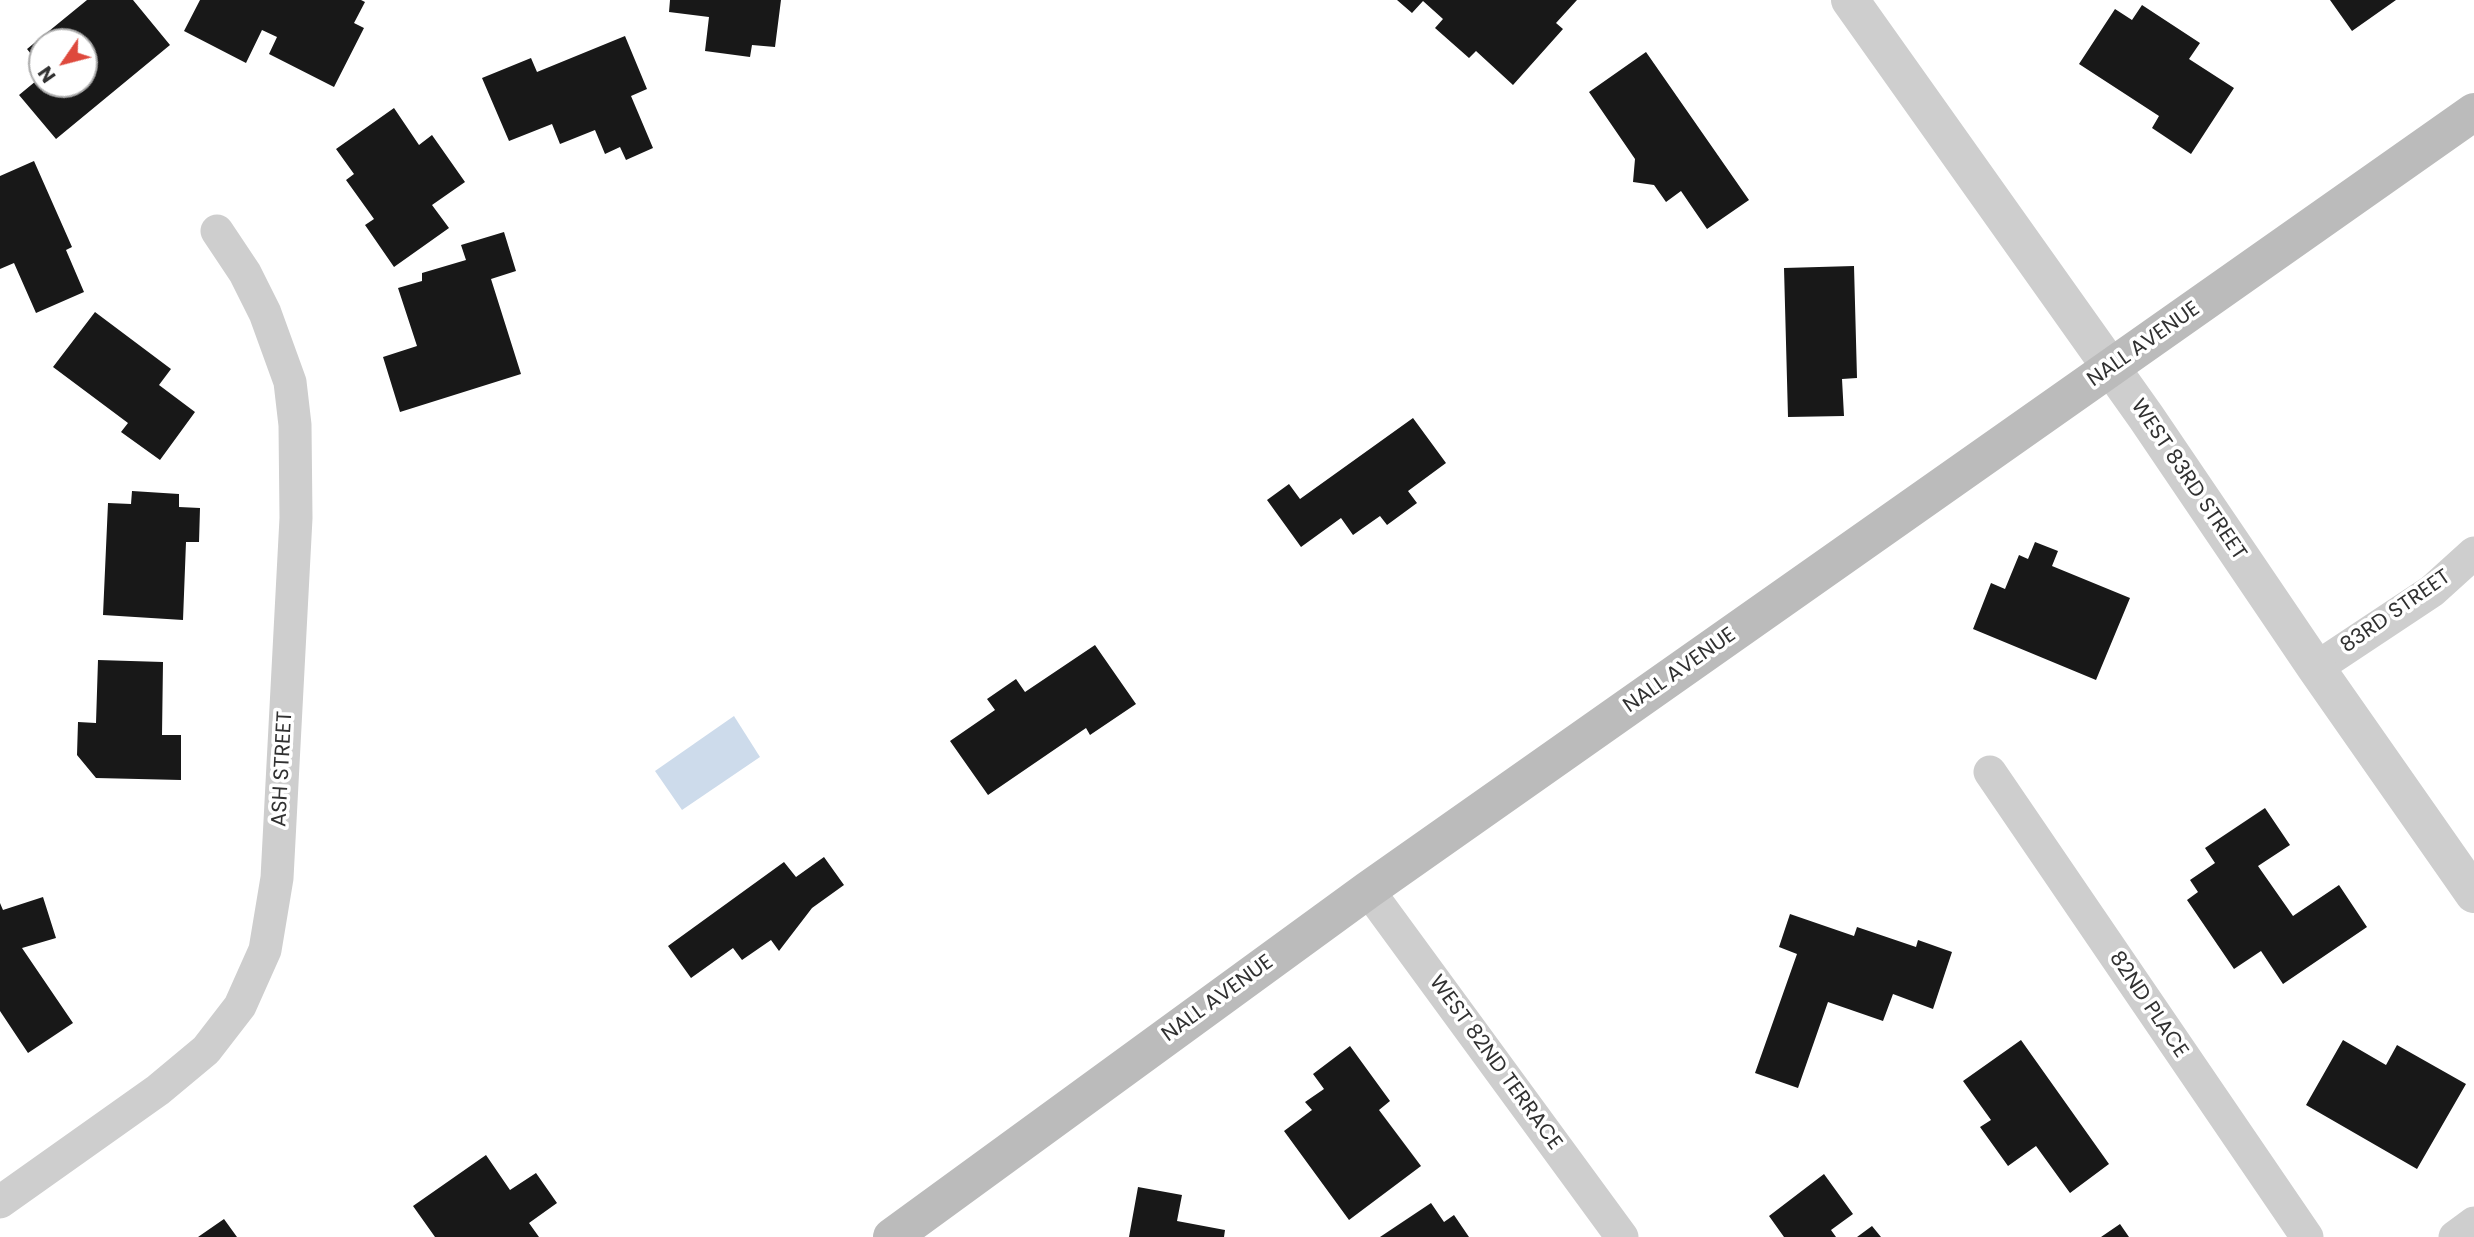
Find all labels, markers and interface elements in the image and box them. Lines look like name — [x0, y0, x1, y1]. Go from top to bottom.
north arrow — [28, 28, 98, 98]
text: N — [32, 61, 62, 88]
street label: NALL AVENUE — [2083, 297, 2205, 393]
street label: WEST 83RD STREET — [2125, 395, 2251, 565]
street label: 83RD STREET — [2336, 565, 2456, 659]
street label: NALL AVENUE — [1619, 623, 1741, 719]
street label: ASH STREET — [267, 710, 299, 828]
street label: 82ND PLACE — [2103, 947, 2193, 1063]
street label: NALL AVENUE — [1157, 950, 1279, 1048]
street label: WEST 82ND TERRACE — [1423, 971, 1567, 1155]

